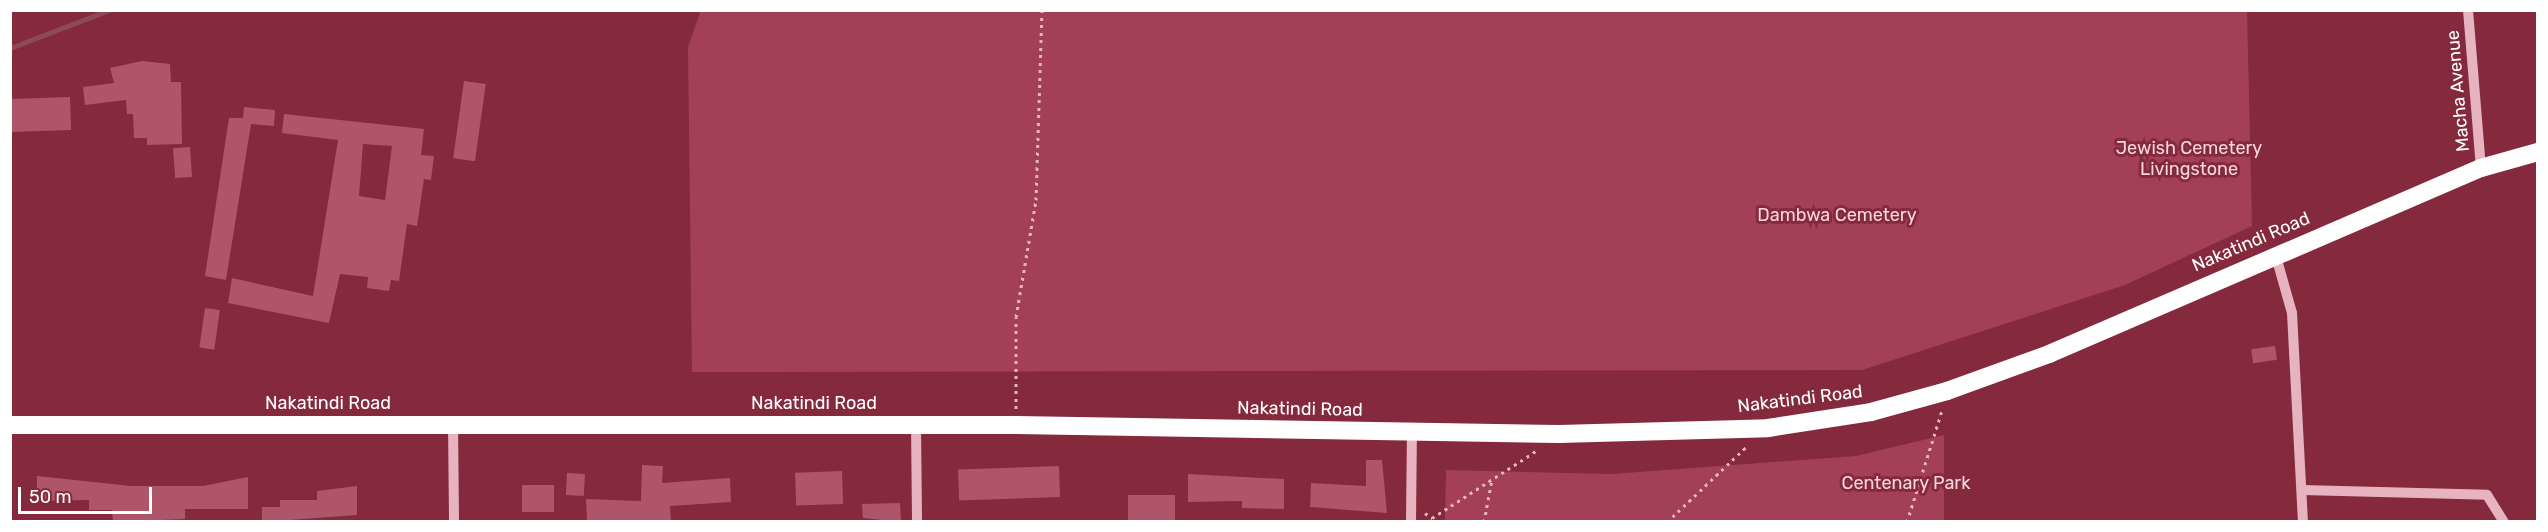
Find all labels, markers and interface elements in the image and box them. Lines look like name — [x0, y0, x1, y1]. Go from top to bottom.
street label: Macha Avenue — [2442, 29, 2474, 153]
park label: Jewish Cemetery Livingstone — [2116, 138, 2262, 180]
park label: Dambwa Cemetery — [1757, 204, 1917, 226]
street label: Nakatindi Road — [2189, 207, 2313, 277]
street label: Nakatindi Road — [1736, 381, 1864, 417]
street label: Nakatindi Road — [265, 392, 391, 414]
street label: Nakatindi Road — [751, 392, 877, 414]
street label: Nakatindi Road — [1237, 397, 1363, 421]
park label: Centenary Park — [1841, 472, 1971, 494]
scale bar — [21, 475, 154, 513]
text: 50 m — [29, 486, 72, 508]

